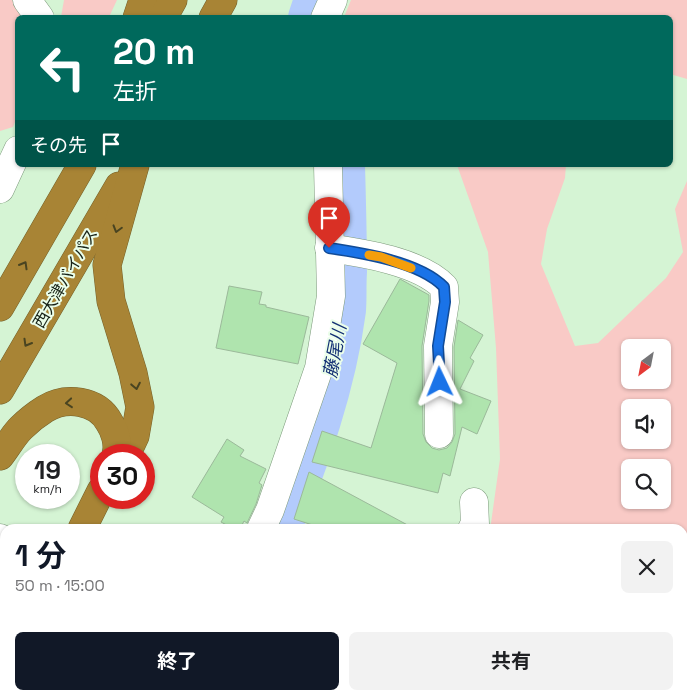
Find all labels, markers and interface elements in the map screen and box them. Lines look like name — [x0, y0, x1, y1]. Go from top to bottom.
text: 20 m — [113, 30, 195, 74]
icon: left — [30, 35, 95, 100]
text: 左折 — [113, 77, 157, 105]
icon: arrive — [97, 130, 125, 158]
text: その先 — [30, 133, 87, 158]
pin — [308, 197, 350, 248]
icon: arrive — [315, 204, 343, 232]
one-way arrow — [112, 224, 122, 232]
street label: 西大津バイパス — [28, 225, 102, 332]
one-way arrow — [18, 261, 28, 270]
water label: 藤尾川 — [318, 320, 351, 380]
one-way arrow — [24, 338, 34, 347]
north arrow — [621, 339, 671, 389]
map controls — [621, 339, 671, 509]
position arrow — [413, 355, 465, 407]
one-way arrow — [130, 382, 140, 390]
one-way arrow — [64, 397, 72, 408]
button: sound — [621, 399, 671, 449]
speed limit sign: 30 — [90, 444, 155, 509]
text: 19 — [34, 454, 61, 486]
button: search — [621, 459, 671, 509]
text: km/h — [33, 481, 62, 497]
text: 1 分 — [15, 536, 66, 575]
button: close — [621, 541, 673, 593]
text: 50 m · 15:00 — [15, 575, 105, 596]
button: 終了 — [15, 632, 339, 690]
button: 共有 — [349, 632, 673, 690]

